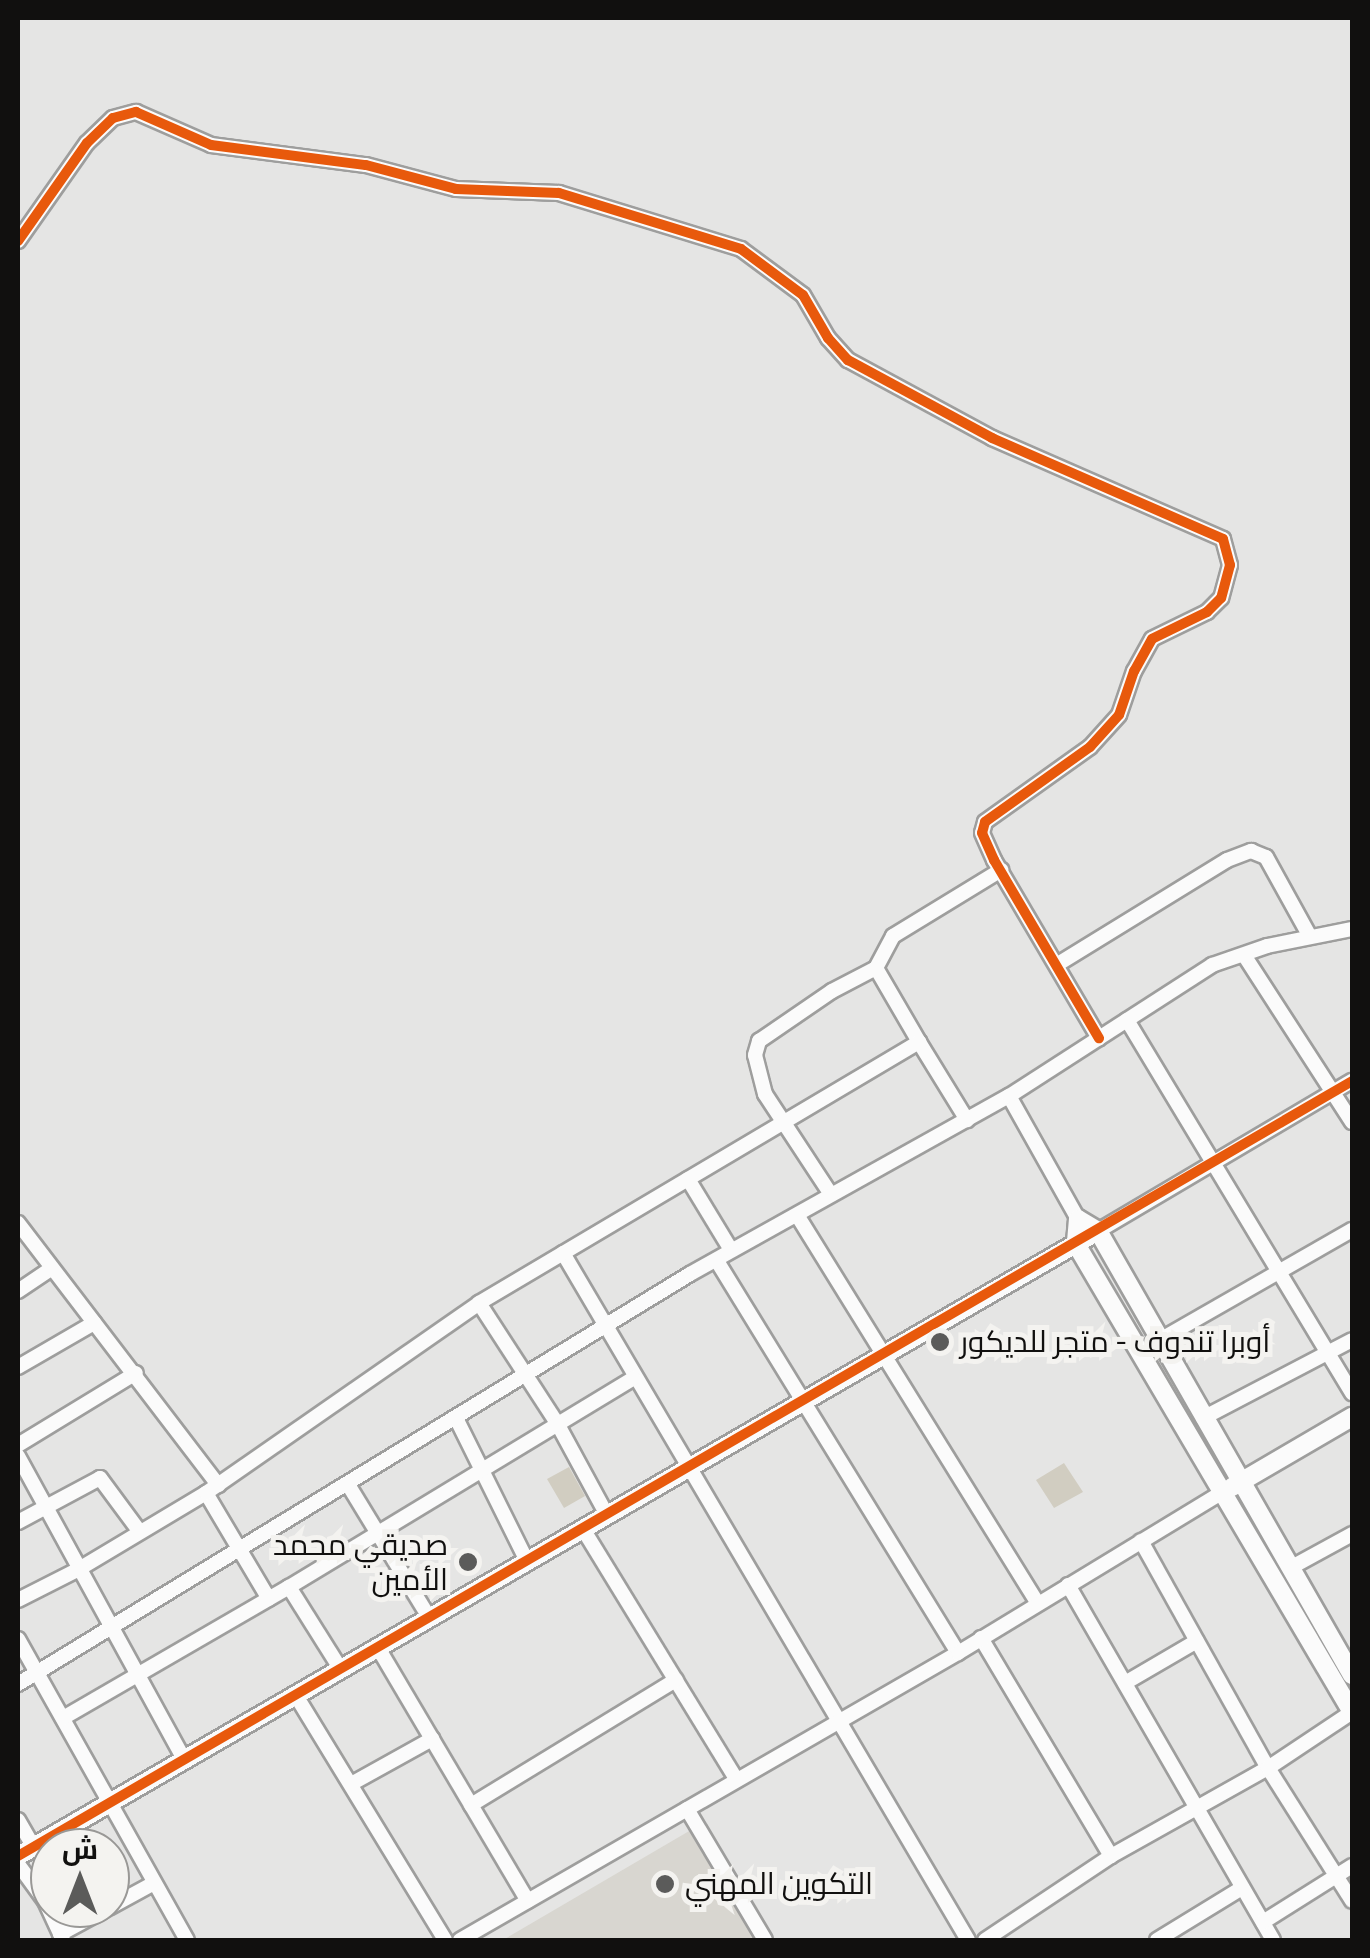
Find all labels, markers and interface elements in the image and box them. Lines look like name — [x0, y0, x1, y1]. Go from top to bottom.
place label: أوبرا تندوف - متجر للديكور — [960, 1324, 1270, 1360]
marker: أوبرا تندوف - متجر للديكور — [929, 1331, 951, 1353]
place label: صديقي محمد الأمين — [273, 1527, 448, 1598]
marker: صديقي محمد الأمين — [457, 1551, 479, 1573]
north arrow — [30, 1828, 130, 1928]
text: ش — [62, 1833, 98, 1866]
place label: التكوين المهني — [685, 1866, 873, 1902]
marker: التكوين المهني — [654, 1873, 676, 1895]

